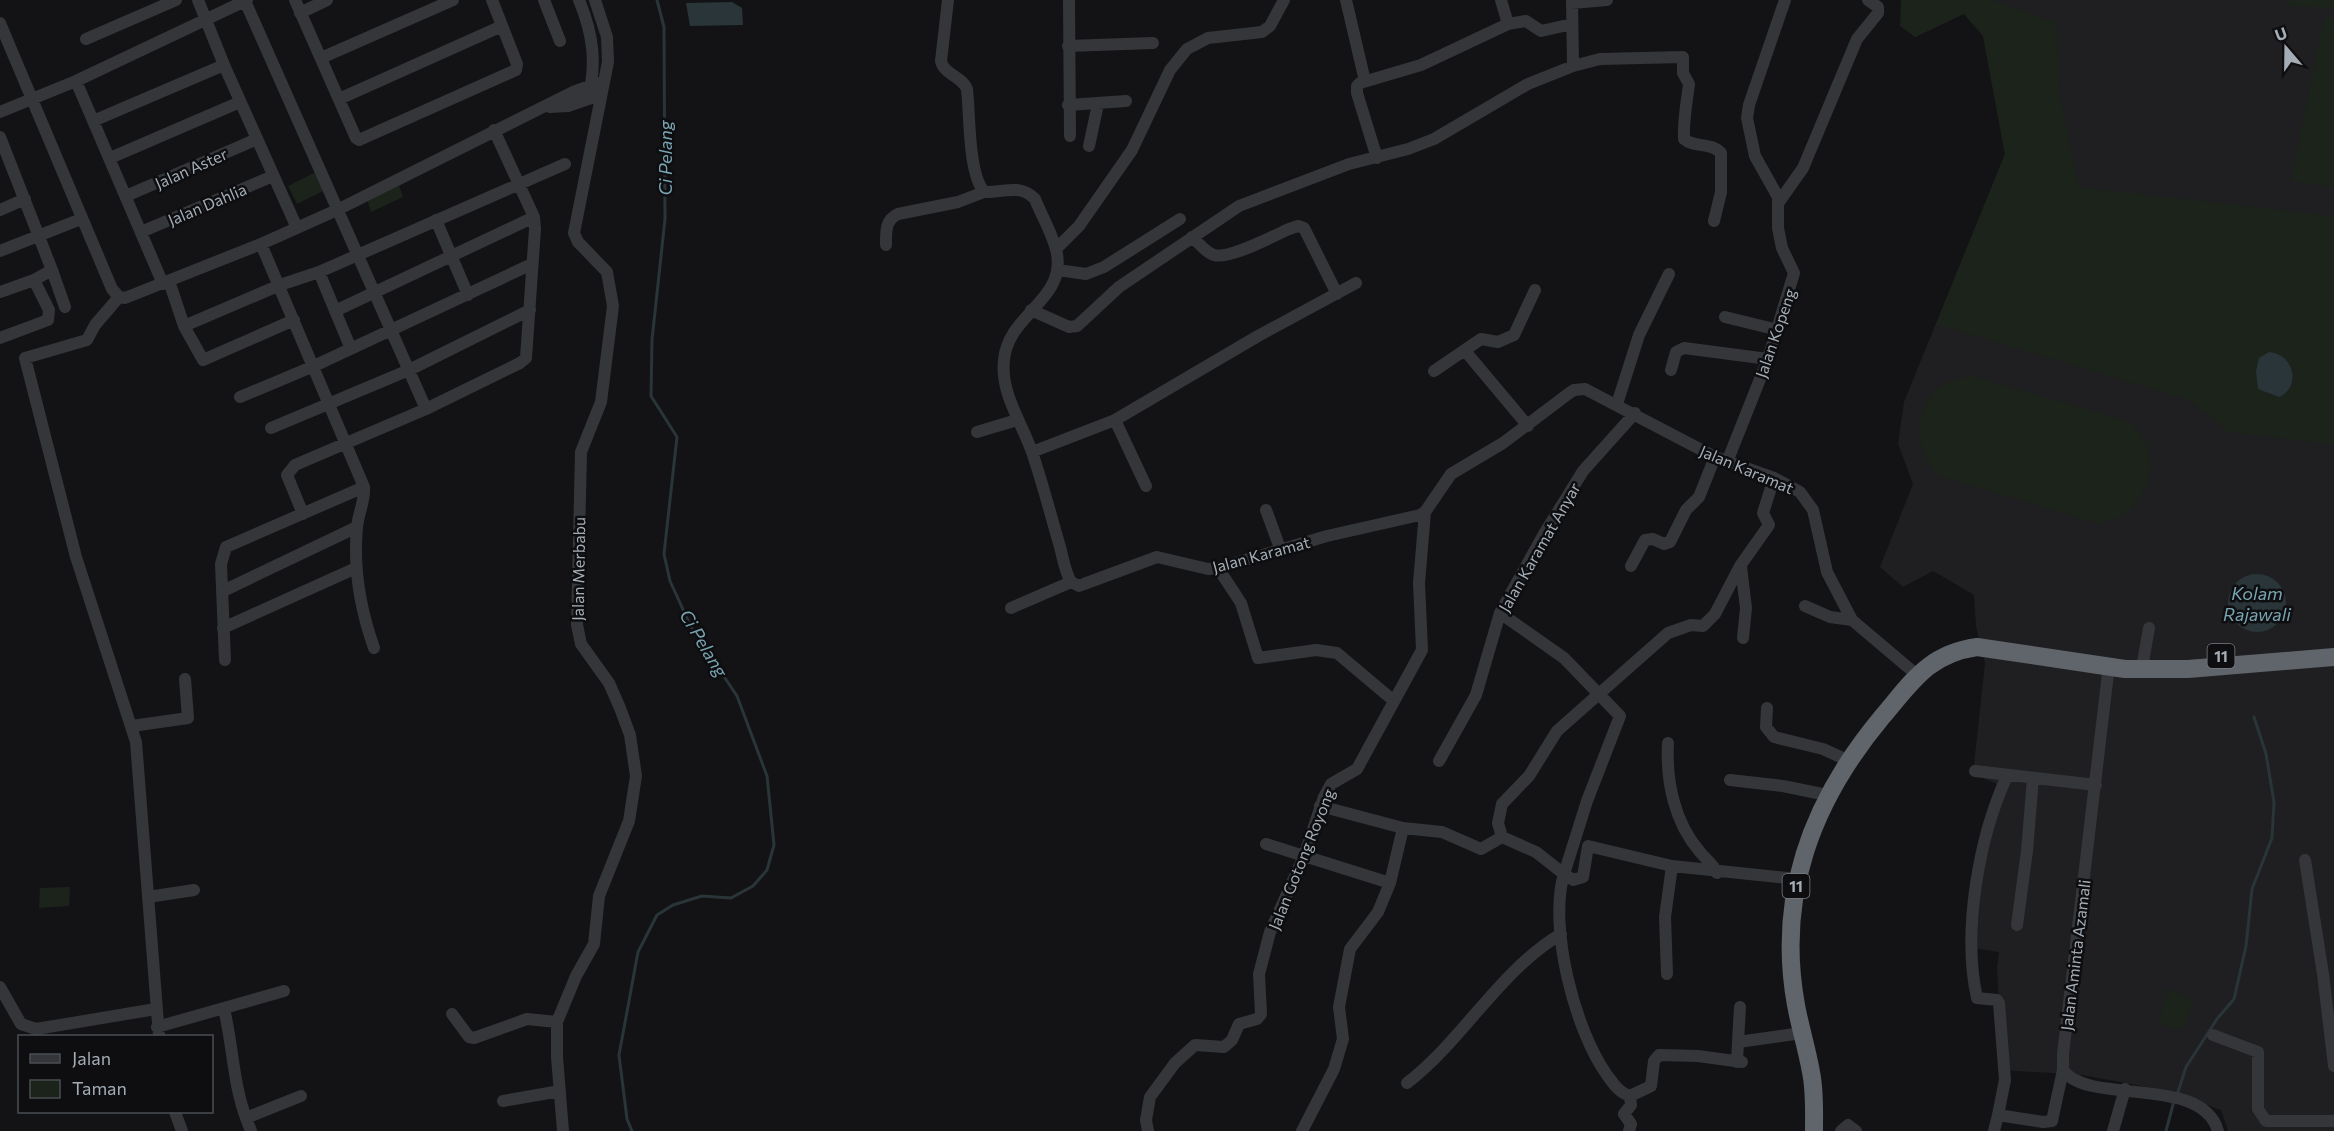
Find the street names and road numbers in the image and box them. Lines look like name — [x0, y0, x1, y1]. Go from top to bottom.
street label: Jalan Aster — [152, 143, 231, 192]
street label: Jalan Dahlia — [165, 179, 249, 229]
street label: Jalan Kopeng — [1751, 286, 1799, 380]
street label: Jalan Karamat — [1697, 441, 1797, 498]
street label: Jalan Karamat Anyar — [1494, 478, 1584, 615]
street label: Jalan Merbabu — [568, 517, 588, 621]
street label: Jalan Karamat — [1210, 532, 1312, 576]
road number: 11 — [2208, 644, 2234, 668]
street label: Jalan Gotong Royong — [1264, 785, 1338, 932]
road number: 11 — [1782, 874, 1810, 898]
street label: Jalan Aminta Azamali — [2056, 878, 2094, 1032]

